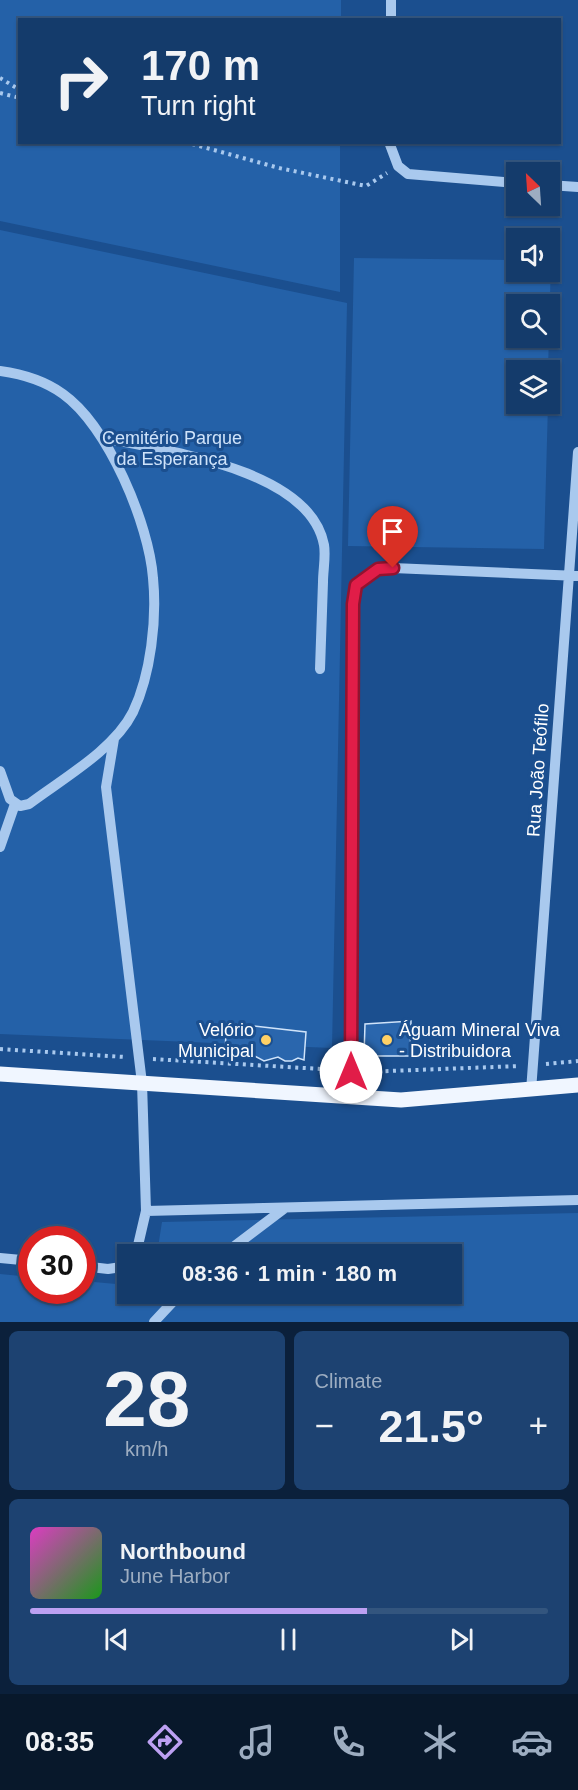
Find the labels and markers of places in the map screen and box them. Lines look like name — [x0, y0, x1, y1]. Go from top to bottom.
pin — [367, 506, 418, 568]
place label: Velório Municipal — [178, 1020, 254, 1061]
place label: Águam Mineral Viva - Distribuidora — [399, 1020, 561, 1061]
marker: Velório Municipal — [259, 1033, 273, 1047]
marker: Águam Mineral Viva - Distribuidora — [380, 1033, 394, 1047]

